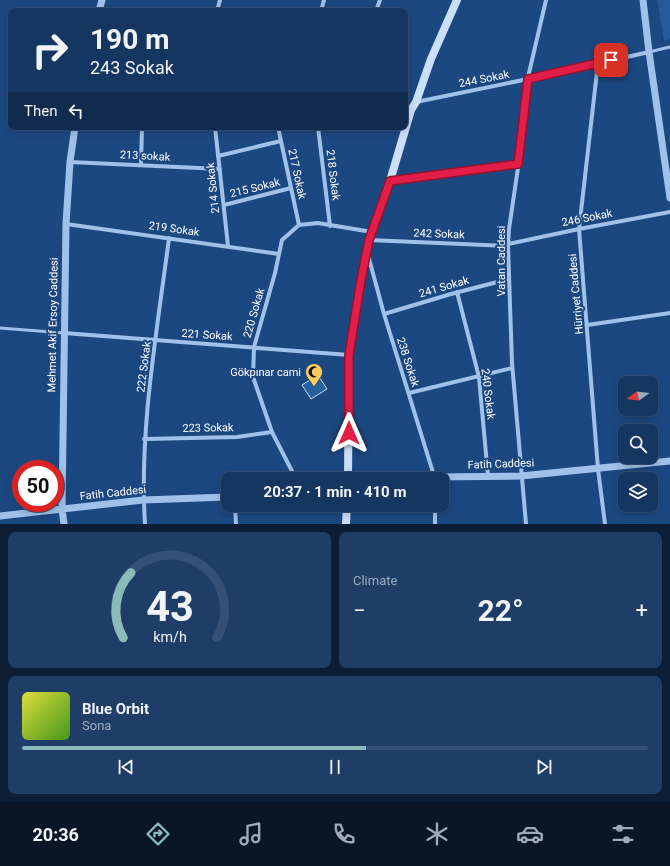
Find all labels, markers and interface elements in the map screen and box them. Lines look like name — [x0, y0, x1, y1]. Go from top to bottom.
text: 190 m — [90, 23, 169, 56]
icon: right — [24, 24, 76, 76]
pin — [594, 43, 628, 77]
icon: arrive — [600, 49, 622, 71]
text: 243 Sokak — [90, 57, 174, 78]
street label: 244 Sokak — [458, 68, 511, 90]
icon: left — [65, 100, 87, 122]
text: Then — [24, 102, 57, 120]
street label: 213 sokak — [120, 148, 171, 164]
street label: 217 Sokak — [285, 148, 309, 201]
street label: 218 Sokak — [323, 149, 343, 202]
street label: 214 Sokak — [204, 161, 222, 214]
street label: 215 Sokak — [229, 175, 282, 201]
street label: 246 Sokak — [561, 207, 614, 229]
street label: 219 Sokak — [148, 219, 201, 239]
street label: Vatan Caddesi — [495, 226, 508, 296]
street label: 242 Sokak — [413, 227, 465, 241]
street label: Hürriyet Caddesi — [566, 253, 586, 335]
street label: Mehmet Akif Ersoy Caddesi — [45, 257, 61, 393]
street label: 241 Sokak — [418, 274, 471, 300]
street label: 220 Sokak — [241, 286, 267, 339]
street label: 221 Sokak — [181, 327, 233, 343]
street label: 238 Sokak — [394, 336, 422, 389]
street label: 222 Sokak — [134, 340, 154, 393]
mosque icon: Gökpınar cami — [304, 362, 324, 387]
place label: Gökpınar cami — [230, 366, 301, 379]
street label: 240 Sokak — [478, 368, 498, 421]
north arrow — [618, 376, 658, 416]
map controls — [618, 376, 658, 512]
position arrow — [328, 412, 370, 454]
street label: 223 Sokak — [182, 421, 234, 435]
button: search — [618, 424, 658, 464]
street label: Fatih Caddesi — [467, 456, 535, 472]
speed limit sign: 50 — [12, 460, 64, 512]
button: layers — [618, 472, 658, 512]
street label: Fatih Caddesi — [79, 483, 147, 503]
text: 20:37 · 1 min · 410 m — [264, 483, 406, 501]
text: Climate — [353, 573, 397, 588]
text: 43 — [146, 582, 193, 631]
text: 22° — [477, 593, 524, 628]
text: − — [353, 598, 366, 623]
text: + — [636, 598, 648, 623]
text: km/h — [153, 629, 186, 645]
text: Blue Orbit — [82, 700, 149, 718]
text: Sona — [82, 718, 111, 733]
icon: previous — [115, 756, 137, 778]
icon: pause — [324, 756, 346, 778]
icon: next — [533, 756, 555, 778]
icon: directions — [144, 820, 172, 848]
icon: music — [237, 820, 265, 848]
icon: phone — [330, 820, 358, 848]
icon: climate — [423, 820, 451, 848]
icon: car — [516, 820, 544, 848]
icon: filters — [609, 820, 637, 848]
text: 20:36 — [33, 824, 79, 845]

